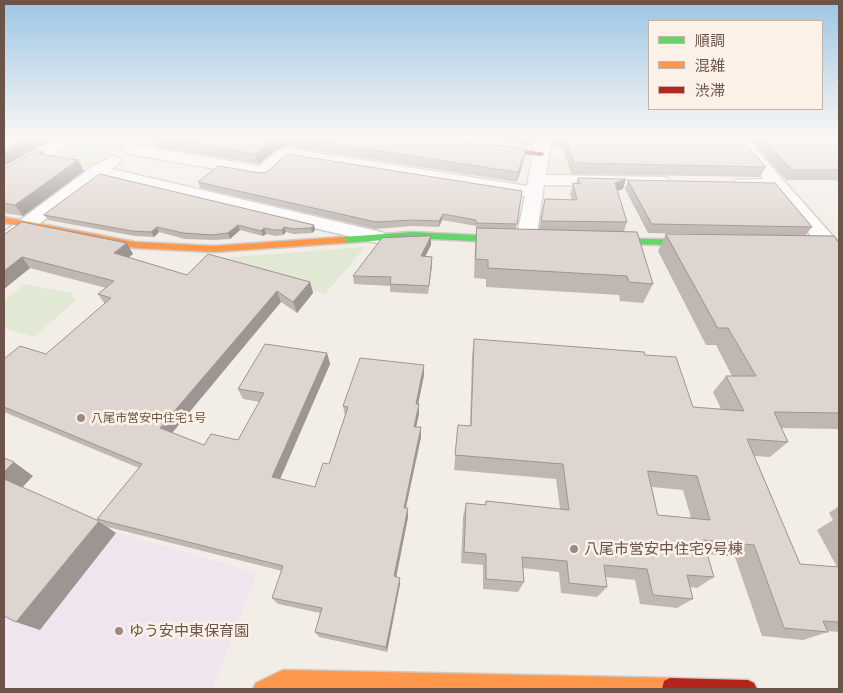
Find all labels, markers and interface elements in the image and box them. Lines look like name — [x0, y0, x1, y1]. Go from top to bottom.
legend — [648, 20, 823, 110]
text: 順調 — [695, 31, 725, 49]
text: 混雑 — [695, 56, 725, 74]
text: 渋滞 — [695, 81, 725, 99]
place label: 八尾市営安中住宅1号 — [91, 411, 206, 425]
marker: 八尾市営安中住宅1号 — [75, 412, 87, 424]
place label: 八尾市営安中住宅9号棟 — [584, 540, 743, 558]
marker: 八尾市営安中住宅9号棟 — [568, 543, 580, 555]
place label: ゆう安中東保育園 — [129, 622, 249, 640]
marker: ゆう安中東保育園 — [113, 625, 125, 637]

